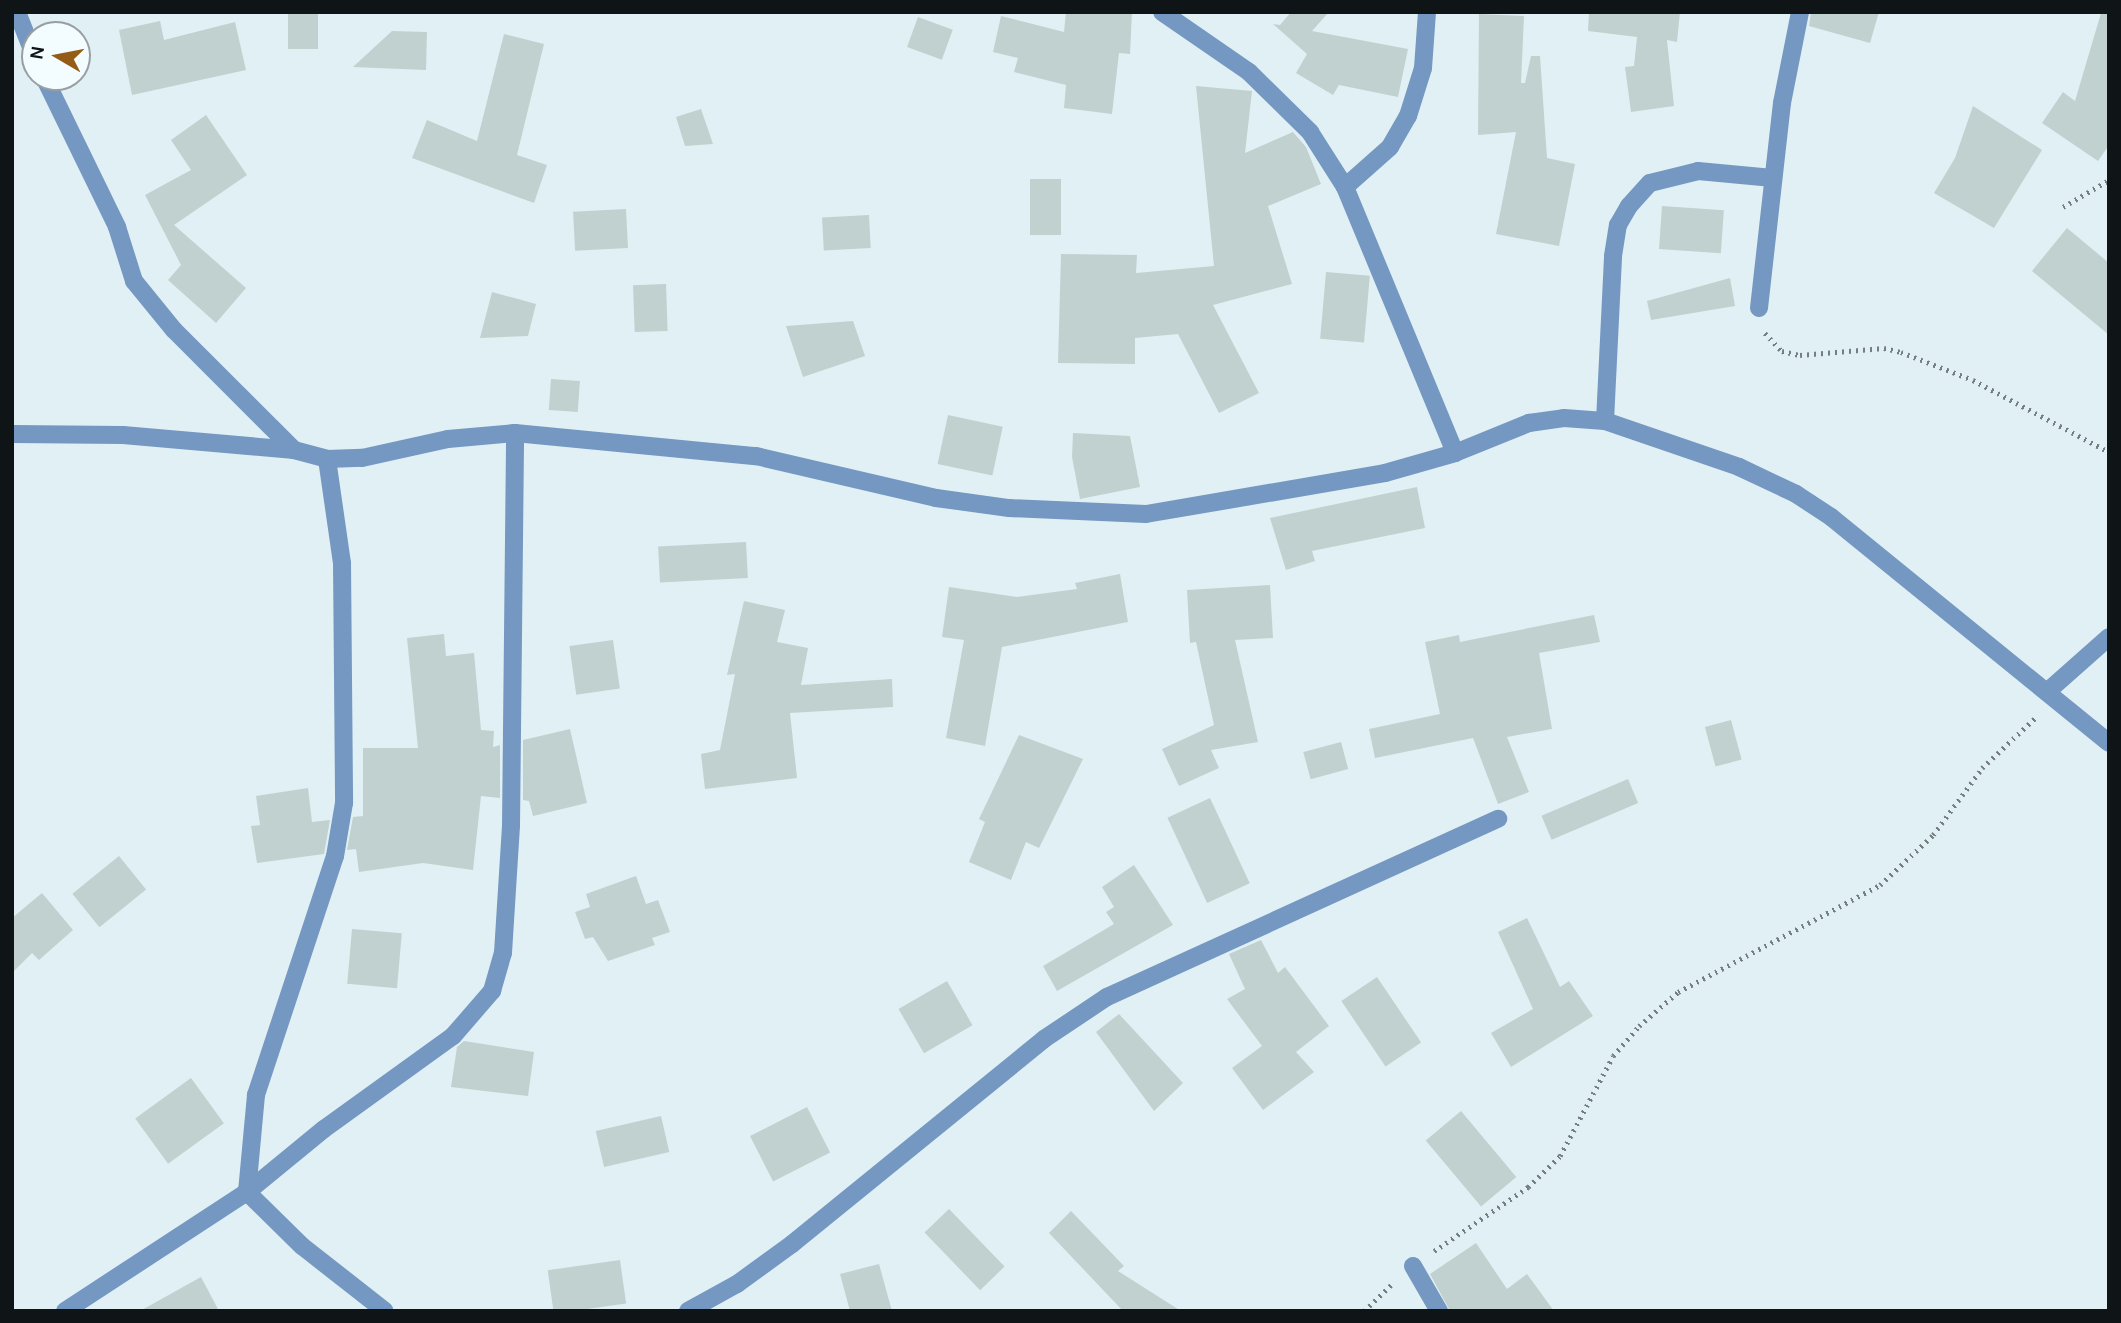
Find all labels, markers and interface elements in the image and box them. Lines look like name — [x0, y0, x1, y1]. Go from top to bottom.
north arrow — [21, 21, 91, 91]
text: N — [25, 44, 49, 61]

